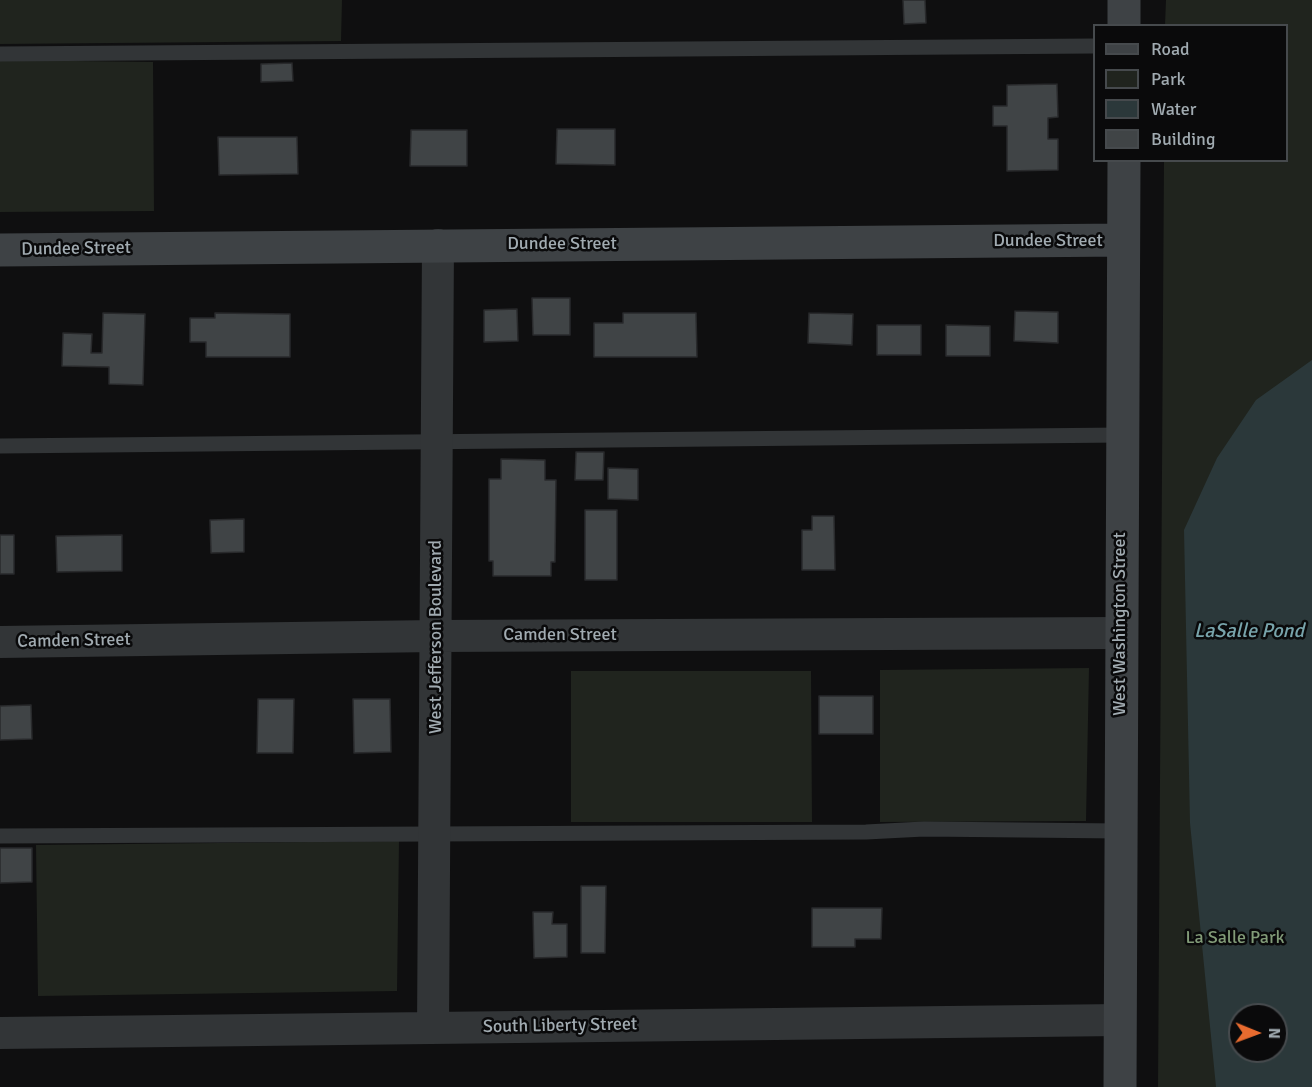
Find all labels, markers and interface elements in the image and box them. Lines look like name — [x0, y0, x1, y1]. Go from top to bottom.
legend — [1093, 24, 1288, 162]
text: Road — [1151, 38, 1190, 60]
text: Park — [1151, 68, 1186, 90]
text: Water — [1151, 98, 1196, 120]
text: Building — [1151, 128, 1215, 150]
street label: Dundee Street — [993, 230, 1103, 252]
street label: Dundee Street — [507, 233, 617, 255]
street label: Dundee Street — [21, 237, 131, 261]
street label: West Washington Street — [1109, 532, 1131, 716]
street label: West Jefferson Boulevard — [425, 540, 447, 734]
water label: LaSalle Pond — [1194, 620, 1304, 644]
street label: Camden Street — [503, 624, 617, 646]
street label: Camden Street — [17, 629, 131, 653]
park label: La Salle Park — [1185, 927, 1285, 949]
north arrow — [1228, 1003, 1288, 1063]
street label: South Liberty Street — [483, 1014, 637, 1038]
text: N — [1264, 1028, 1284, 1039]

